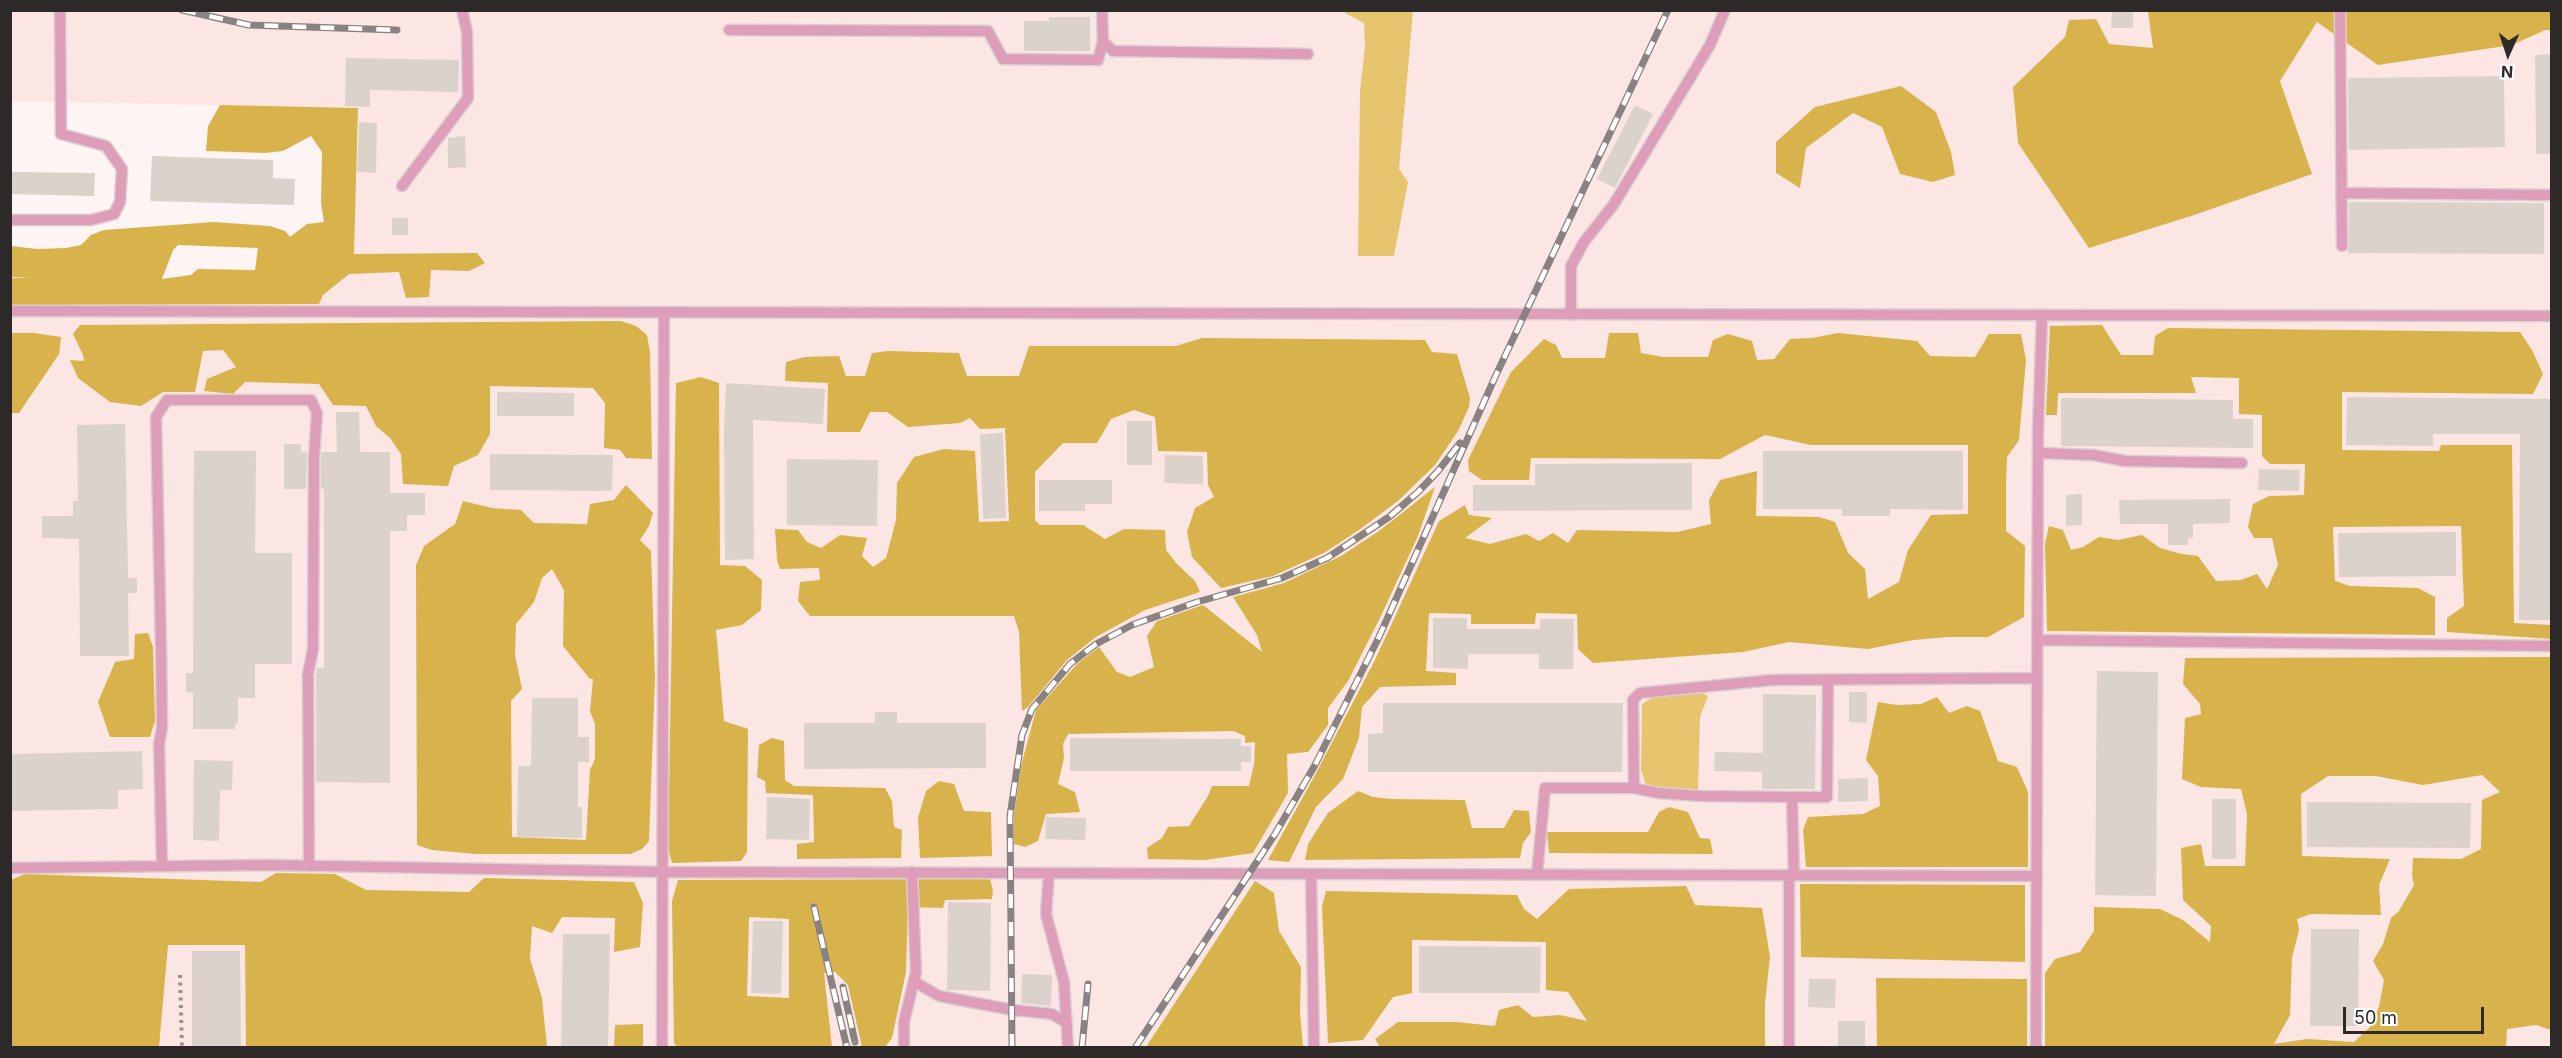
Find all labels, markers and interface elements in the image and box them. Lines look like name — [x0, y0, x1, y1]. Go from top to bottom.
north arrow — [2478, 24, 2538, 84]
text: N — [2500, 62, 2514, 82]
scale bar — [2346, 995, 2487, 1033]
text: 50 m — [2354, 1007, 2397, 1028]

